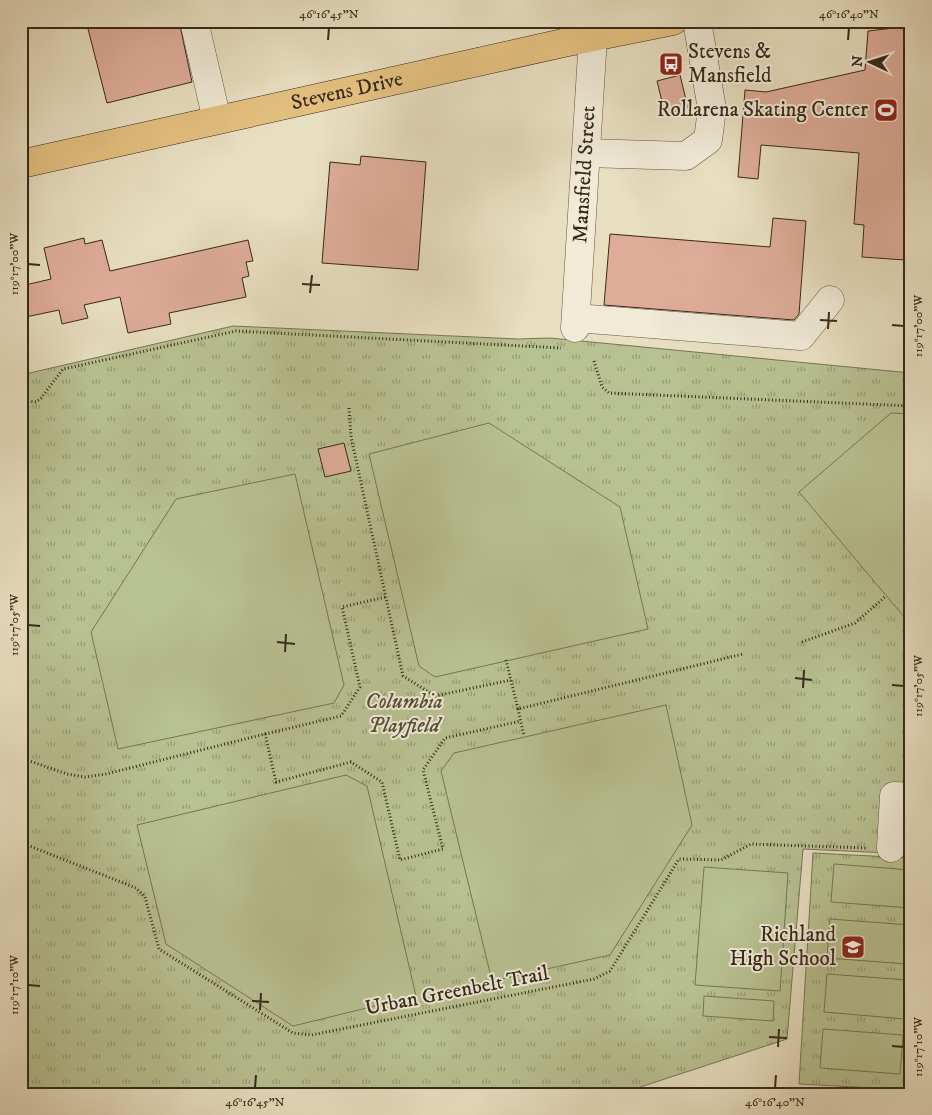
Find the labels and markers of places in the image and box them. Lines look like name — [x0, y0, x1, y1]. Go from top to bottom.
place label: Stevens & Mansfield — [688, 39, 772, 89]
bus stop icon: Stevens & Mansfield — [658, 51, 684, 77]
place label: Rollarena Skating Center — [657, 97, 868, 123]
sports icon: Rollarena Skating Center — [873, 97, 899, 123]
place label: Richland High School — [730, 922, 837, 972]
school or university icon: Richland High School — [840, 934, 866, 960]

